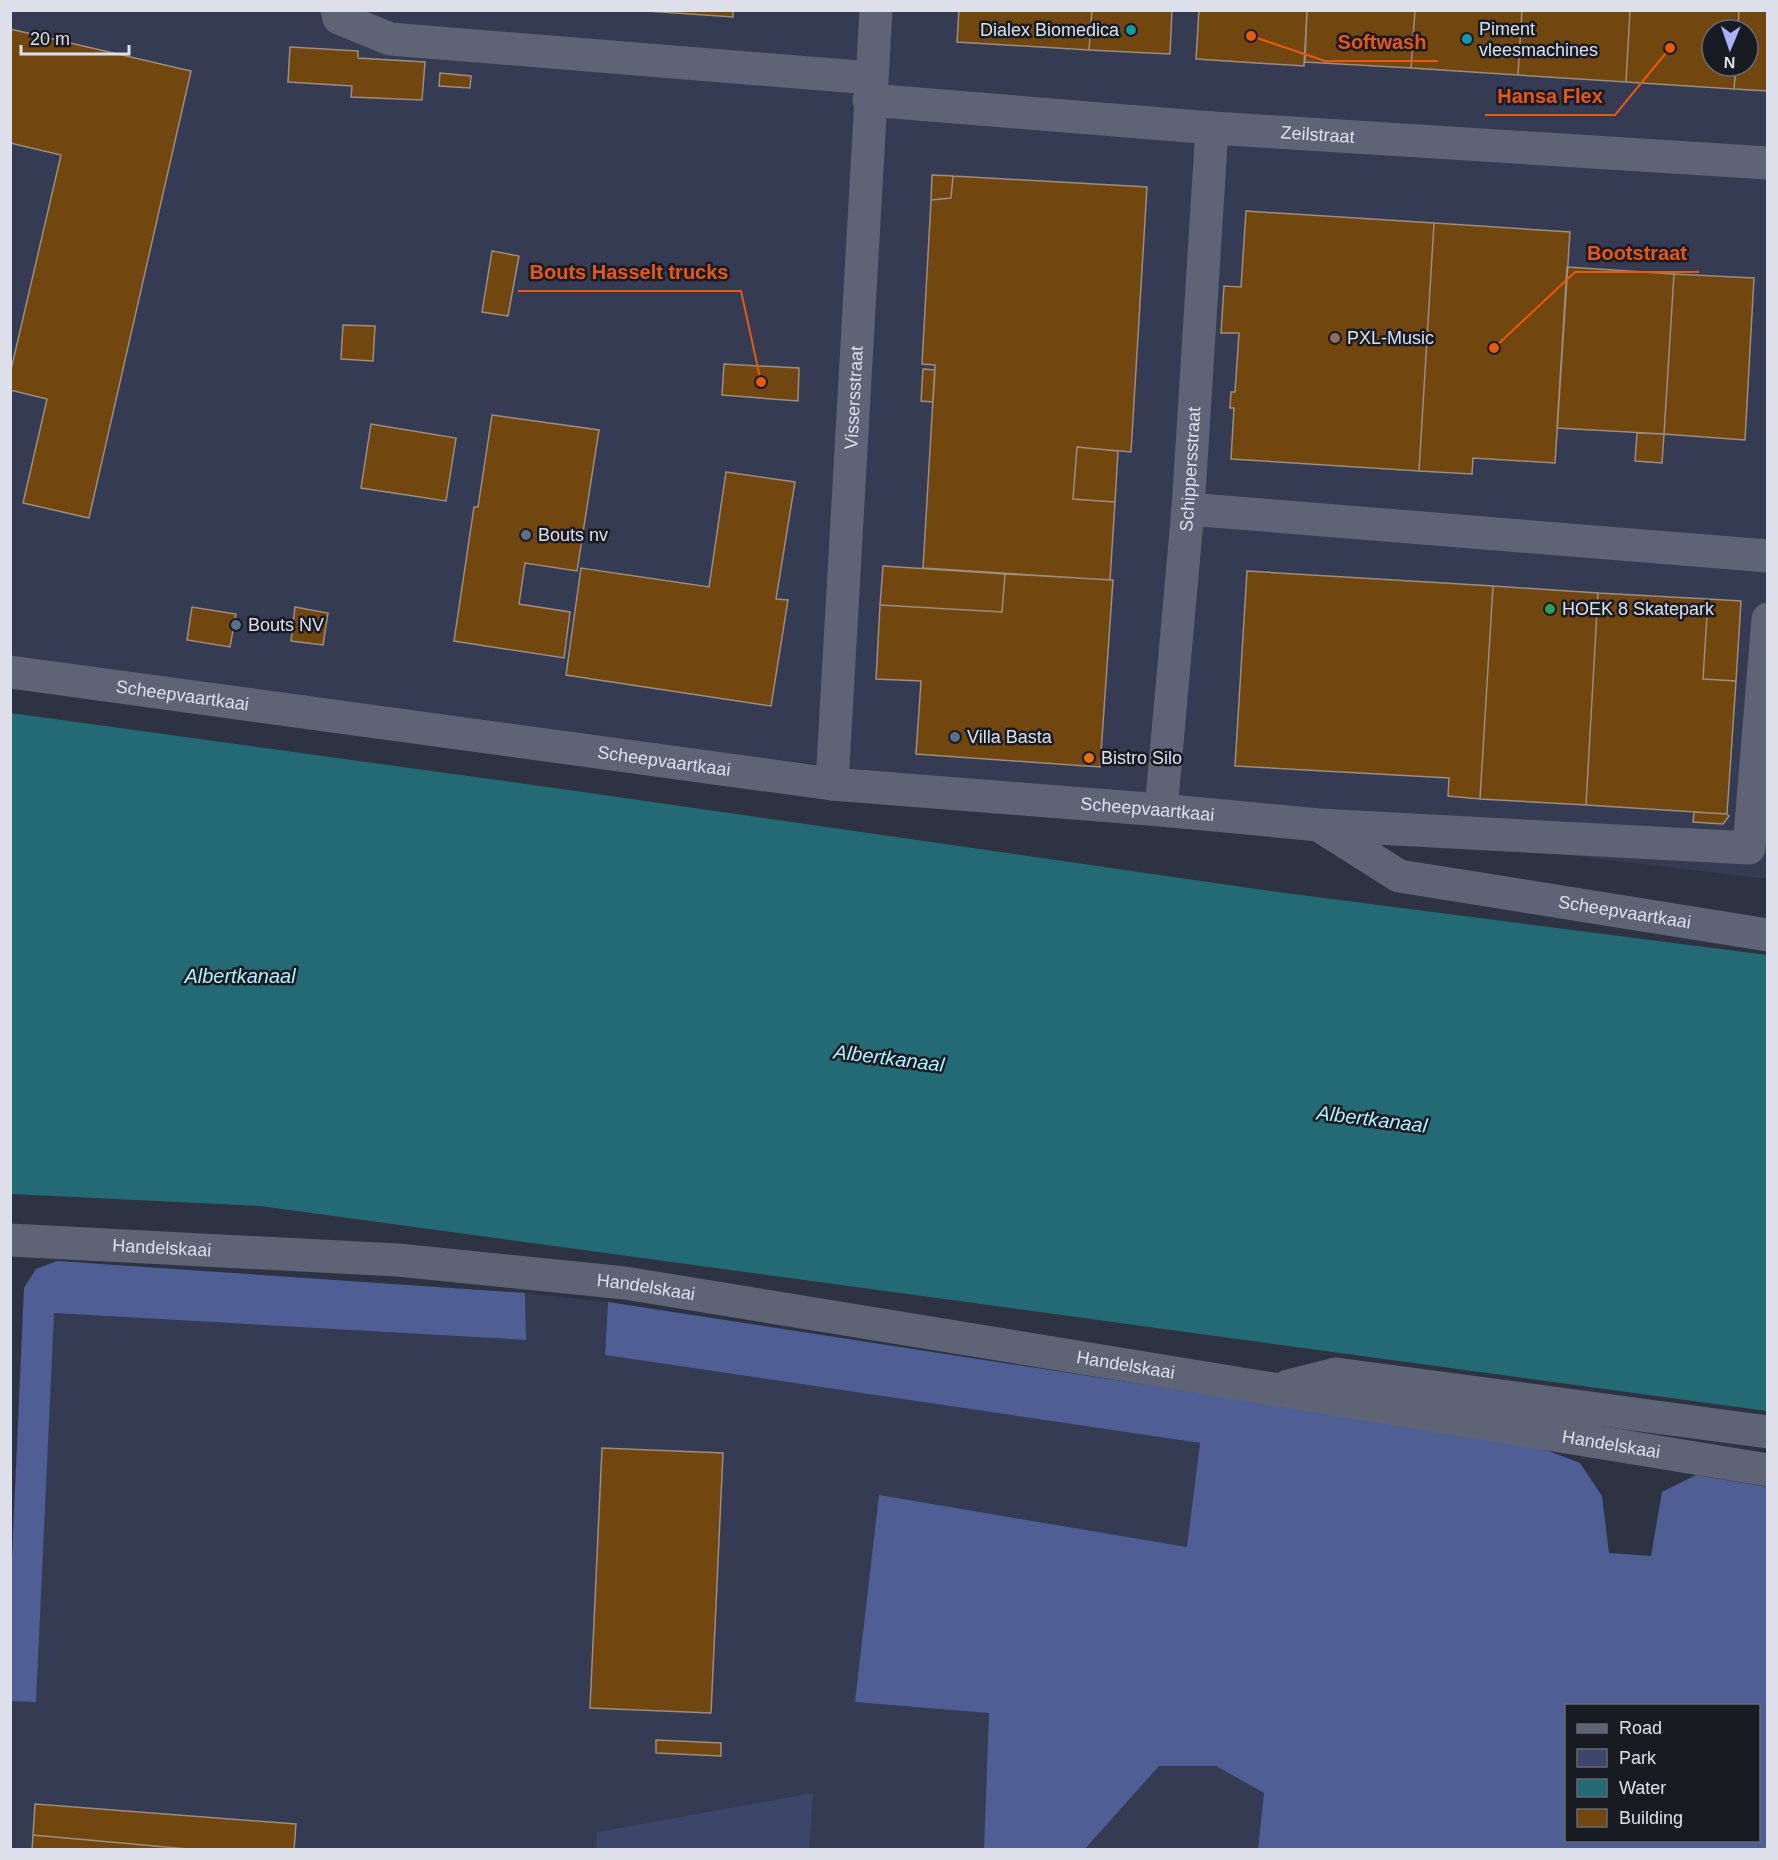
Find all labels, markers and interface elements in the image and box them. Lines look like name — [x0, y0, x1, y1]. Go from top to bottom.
scale bar — [21, 18, 129, 56]
north arrow — [1700, 18, 1760, 78]
place label: Piment vleesmachines — [1479, 19, 1598, 60]
place label: Dialex Biomedica — [980, 20, 1120, 40]
marker: Dialex Biomedica — [1124, 23, 1138, 37]
callout: Softwash — [1325, 23, 1438, 61]
text: 20 m — [30, 29, 70, 49]
text: Softwash — [1338, 31, 1426, 53]
marker: Piment vleesmachines — [1460, 32, 1474, 46]
text: N — [1723, 54, 1736, 71]
callout: Hansa Flex — [1485, 77, 1615, 115]
text: Hansa Flex — [1497, 85, 1603, 107]
street label: Zeilstraat — [1280, 122, 1355, 147]
callout: Bootstraat — [1575, 234, 1699, 272]
text: Bootstraat — [1587, 242, 1687, 264]
callout: Bouts Hasselt trucks — [518, 253, 741, 291]
text: Bouts Hasselt trucks — [530, 261, 728, 283]
place label: PXL-Music — [1347, 328, 1434, 348]
marker: PXL-Music — [1328, 331, 1342, 345]
street label: Vissersstraat — [841, 345, 867, 450]
street label: Schippersstraat — [1176, 406, 1204, 533]
place label: Bouts nv — [538, 525, 608, 545]
marker: Bouts nv — [519, 528, 533, 542]
place label: HOEK 8 Skatepark — [1562, 599, 1715, 619]
marker: HOEK 8 Skatepark — [1543, 602, 1557, 616]
place label: Bouts NV — [248, 615, 324, 635]
marker: Bouts NV — [229, 618, 243, 632]
street label: Scheepvaartkaai — [115, 677, 250, 714]
place label: Villa Basta — [967, 727, 1053, 747]
marker: Villa Basta — [948, 730, 962, 744]
street label: Scheepvaartkaai — [596, 742, 732, 780]
place label: Bistro Silo — [1101, 748, 1182, 768]
marker: Bistro Silo — [1082, 751, 1096, 765]
street label: Scheepvaartkaai — [1080, 794, 1215, 825]
street label: Scheepvaartkaai — [1557, 892, 1692, 933]
water label: Albertkanaal — [183, 965, 296, 987]
water label: Albertkanaal — [831, 1040, 946, 1076]
water label: Albertkanaal — [1314, 1101, 1429, 1137]
street label: Handelskaai — [112, 1235, 212, 1260]
street label: Handelskaai — [596, 1270, 697, 1304]
street label: Handelskaai — [1075, 1347, 1176, 1383]
street label: Handelskaai — [1561, 1426, 1662, 1462]
legend — [1565, 1704, 1760, 1842]
text: Road — [1619, 1718, 1662, 1738]
text: Park — [1619, 1748, 1657, 1768]
text: Water — [1619, 1778, 1666, 1798]
text: Building — [1619, 1808, 1683, 1828]

